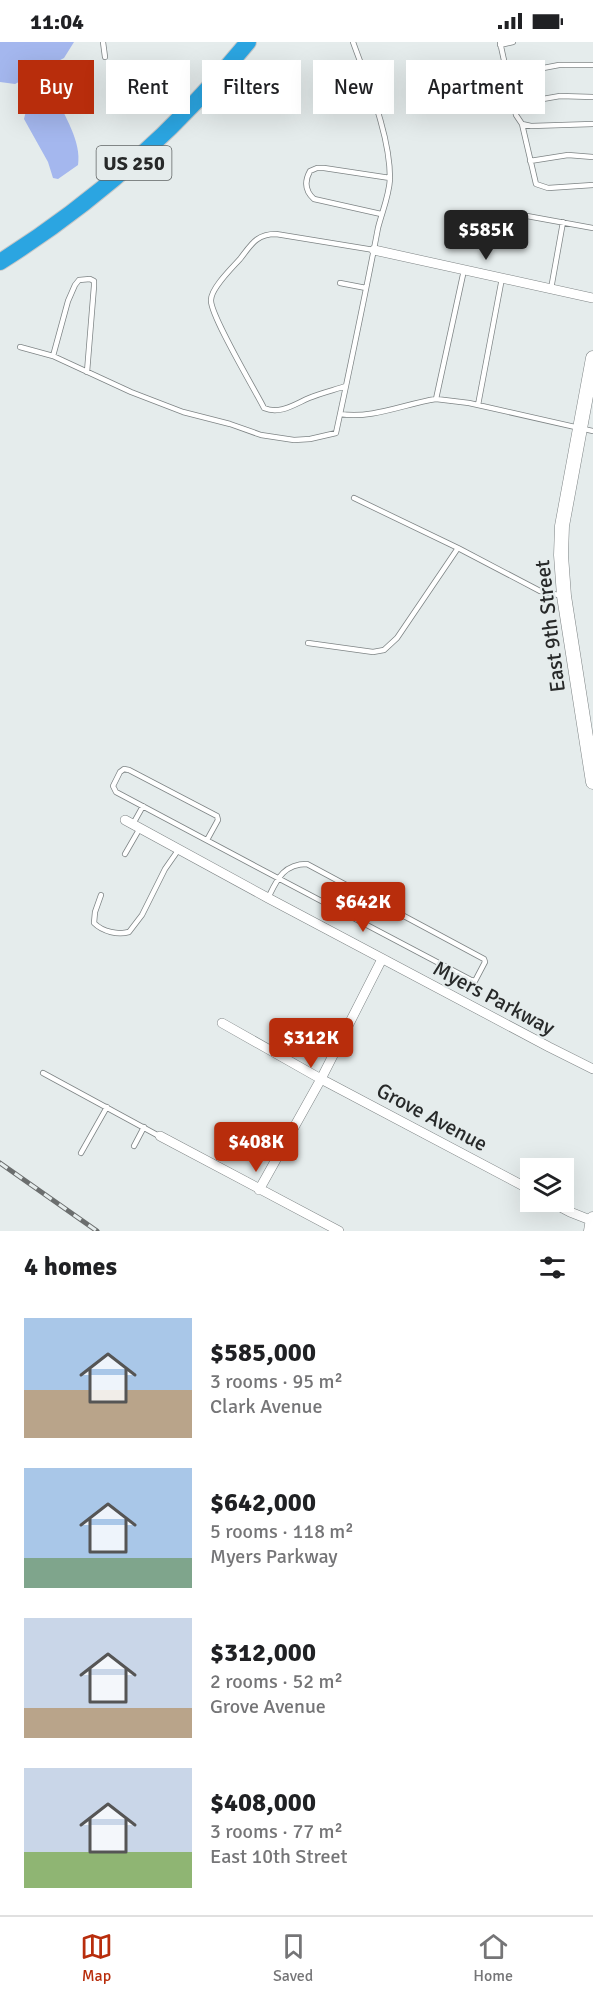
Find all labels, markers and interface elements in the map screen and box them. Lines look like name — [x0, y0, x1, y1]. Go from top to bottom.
text: 11:04 — [30, 8, 84, 35]
chip: Buy — [18, 60, 94, 114]
chip: Rent — [106, 60, 190, 114]
chip: Filters — [202, 60, 301, 114]
chip: New — [313, 60, 394, 114]
chip: Apartment — [406, 60, 545, 114]
road number: US 250 — [96, 146, 172, 180]
pin: $585K — [444, 210, 528, 261]
text: $585K — [458, 217, 514, 242]
street label: East 9th Street — [529, 558, 571, 694]
pin: $642K — [321, 882, 405, 933]
text: $642K — [335, 889, 391, 914]
street label: Myers Parkway — [429, 955, 559, 1041]
pin: $312K — [269, 1018, 353, 1069]
text: $312K — [283, 1025, 339, 1050]
street label: Grove Avenue — [372, 1077, 492, 1157]
pin: $408K — [214, 1122, 298, 1173]
text: $408K — [228, 1129, 284, 1154]
map controls — [520, 1158, 574, 1212]
button: layers — [520, 1158, 574, 1212]
text: 4 homes — [24, 1251, 117, 1283]
icon: filters — [536, 1251, 569, 1284]
text: $585,000 — [210, 1337, 316, 1369]
icon: home — [72, 1342, 144, 1414]
text: 3 rooms · 95 m² — [210, 1369, 343, 1394]
text: Clark Avenue — [210, 1394, 322, 1419]
text: $642,000 — [210, 1487, 316, 1519]
icon: home — [72, 1492, 144, 1564]
text: 5 rooms · 118 m² — [210, 1519, 354, 1544]
text: Myers Parkway — [210, 1544, 338, 1569]
text: $312,000 — [210, 1637, 316, 1669]
icon: home — [72, 1642, 144, 1714]
text: 2 rooms · 52 m² — [210, 1669, 343, 1694]
text: Grove Avenue — [210, 1694, 326, 1719]
text: $408,000 — [210, 1787, 316, 1819]
icon: home — [72, 1792, 144, 1864]
text: 3 rooms · 77 m² — [210, 1819, 343, 1844]
text: East 10th Street — [210, 1844, 347, 1869]
tab: Map — [80, 1930, 113, 1986]
tab: Saved — [273, 1930, 313, 1986]
tab: Home — [473, 1930, 513, 1986]

